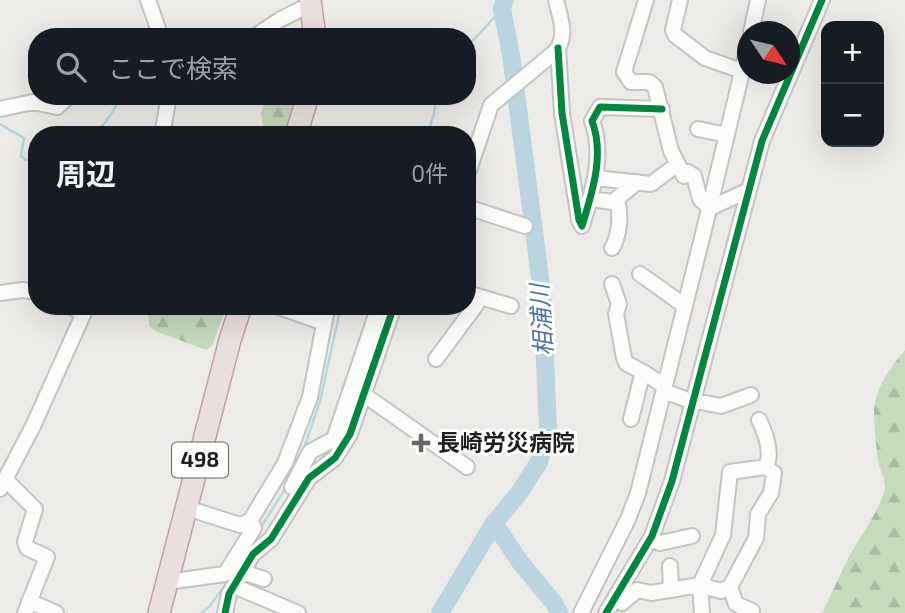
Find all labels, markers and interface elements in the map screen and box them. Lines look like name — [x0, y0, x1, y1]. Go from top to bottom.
north arrow — [737, 21, 800, 84]
map controls — [821, 21, 884, 147]
button: + — [821, 21, 884, 84]
search box — [28, 28, 476, 105]
icon: search — [52, 48, 90, 86]
text: ここで検索 — [108, 52, 238, 83]
button: − — [821, 84, 884, 147]
text: 周辺 — [56, 155, 116, 191]
text: 0件 — [411, 159, 448, 187]
water label: 相浦川 — [523, 280, 557, 357]
place label: 長崎労災病院 — [437, 428, 575, 456]
marker: 長崎労災病院 — [411, 433, 431, 453]
road number: 498 — [172, 442, 228, 477]

